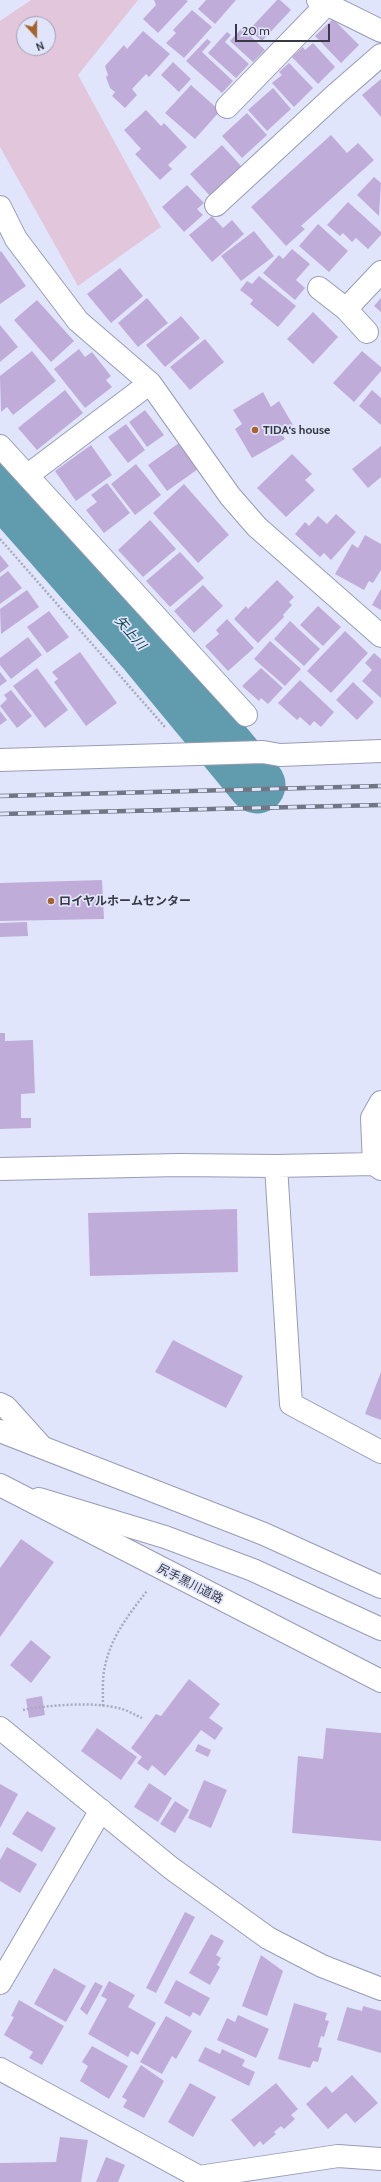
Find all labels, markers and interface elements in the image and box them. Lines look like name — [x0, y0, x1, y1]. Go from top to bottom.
north arrow — [16, 16, 56, 56]
scale bar — [237, 16, 332, 42]
text: 20 m — [242, 23, 270, 38]
text: N — [34, 38, 46, 54]
place label: TIDA‘s house — [263, 423, 330, 437]
marker: TIDA‘s house — [250, 425, 260, 435]
water label: 矢上川 — [111, 613, 149, 653]
place label: ロイヤルホームセンター — [59, 894, 191, 908]
marker: ロイヤルホームセンター — [46, 896, 56, 906]
street label: 尻手黒川道路 — [155, 1561, 225, 1607]

